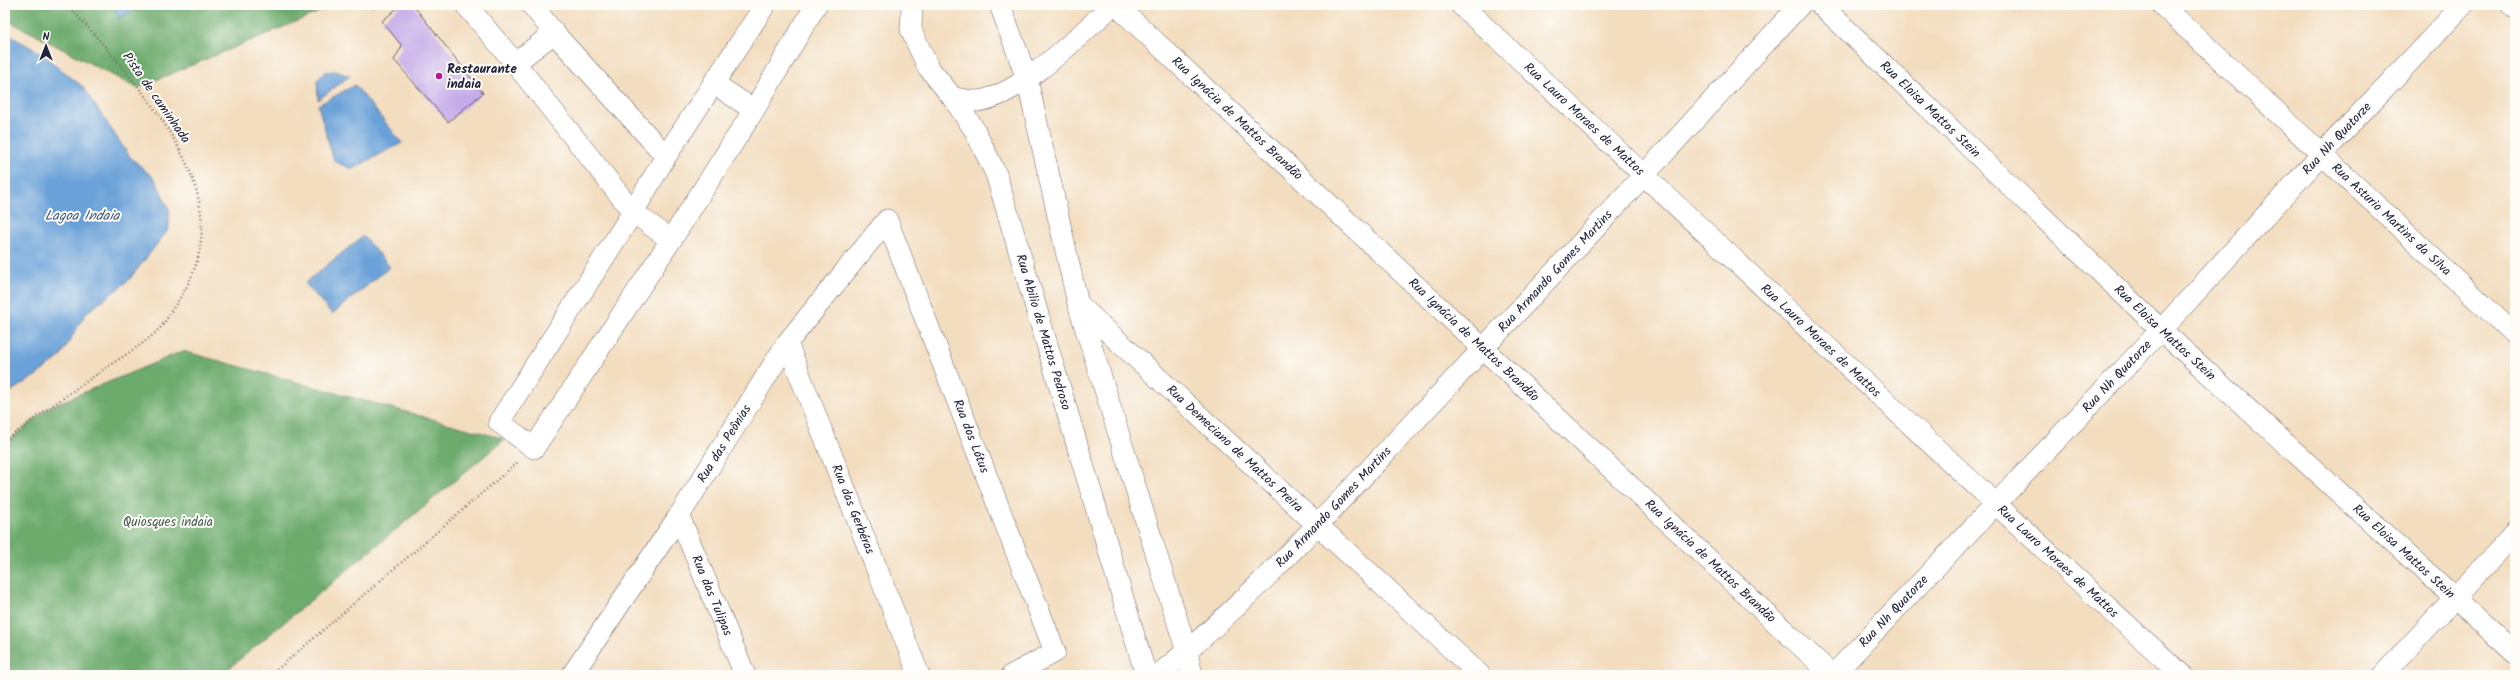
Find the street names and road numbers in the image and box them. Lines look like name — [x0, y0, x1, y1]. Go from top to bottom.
street label: Pista de caminhada — [117, 48, 195, 148]
street label: Rua Ignácia de Mattos Brandão — [1167, 51, 1308, 185]
street label: Rua Eloisa Mattos Stein — [1875, 56, 1985, 163]
street label: Rua Lauro Moraes de Mattos — [1519, 57, 1650, 181]
street label: Rua Nh Quatorze — [2297, 97, 2377, 180]
street label: Rua Asturio Martins da Silva — [2327, 158, 2456, 281]
street label: Rua Armando Gomes Martins — [1493, 205, 1618, 337]
street label: Rua Abilio de Mattos Pedroso — [1010, 251, 1077, 413]
street label: Rua Ignácia de Mattos Brandão — [1403, 273, 1544, 407]
street label: Rua Lauro Moraes de Mattos — [1756, 279, 1886, 403]
street label: Rua Eloisa Mattos Stein — [2109, 280, 2221, 386]
street label: Rua Nh Quatorze — [2077, 335, 2157, 418]
street label: Rua Demeciano de Mattos Preira — [1161, 380, 1308, 518]
street label: Rua dos Lótus — [947, 396, 995, 477]
street label: Rua das Peônias — [692, 400, 757, 487]
street label: Rua Armando Gomes Martins — [1271, 441, 1397, 573]
street label: Rua das Gerbéras — [826, 461, 881, 558]
street label: Rua Ignácia de Mattos Brandão — [1640, 494, 1781, 628]
street label: Rua Eloisa Mattos Stein — [2348, 499, 2460, 604]
street label: Rua Lauro Moraes de Mattos — [1992, 500, 2124, 623]
street label: Rua das Tulipas — [686, 552, 738, 640]
street label: Rua Nh Quatorze — [1854, 570, 1934, 652]

